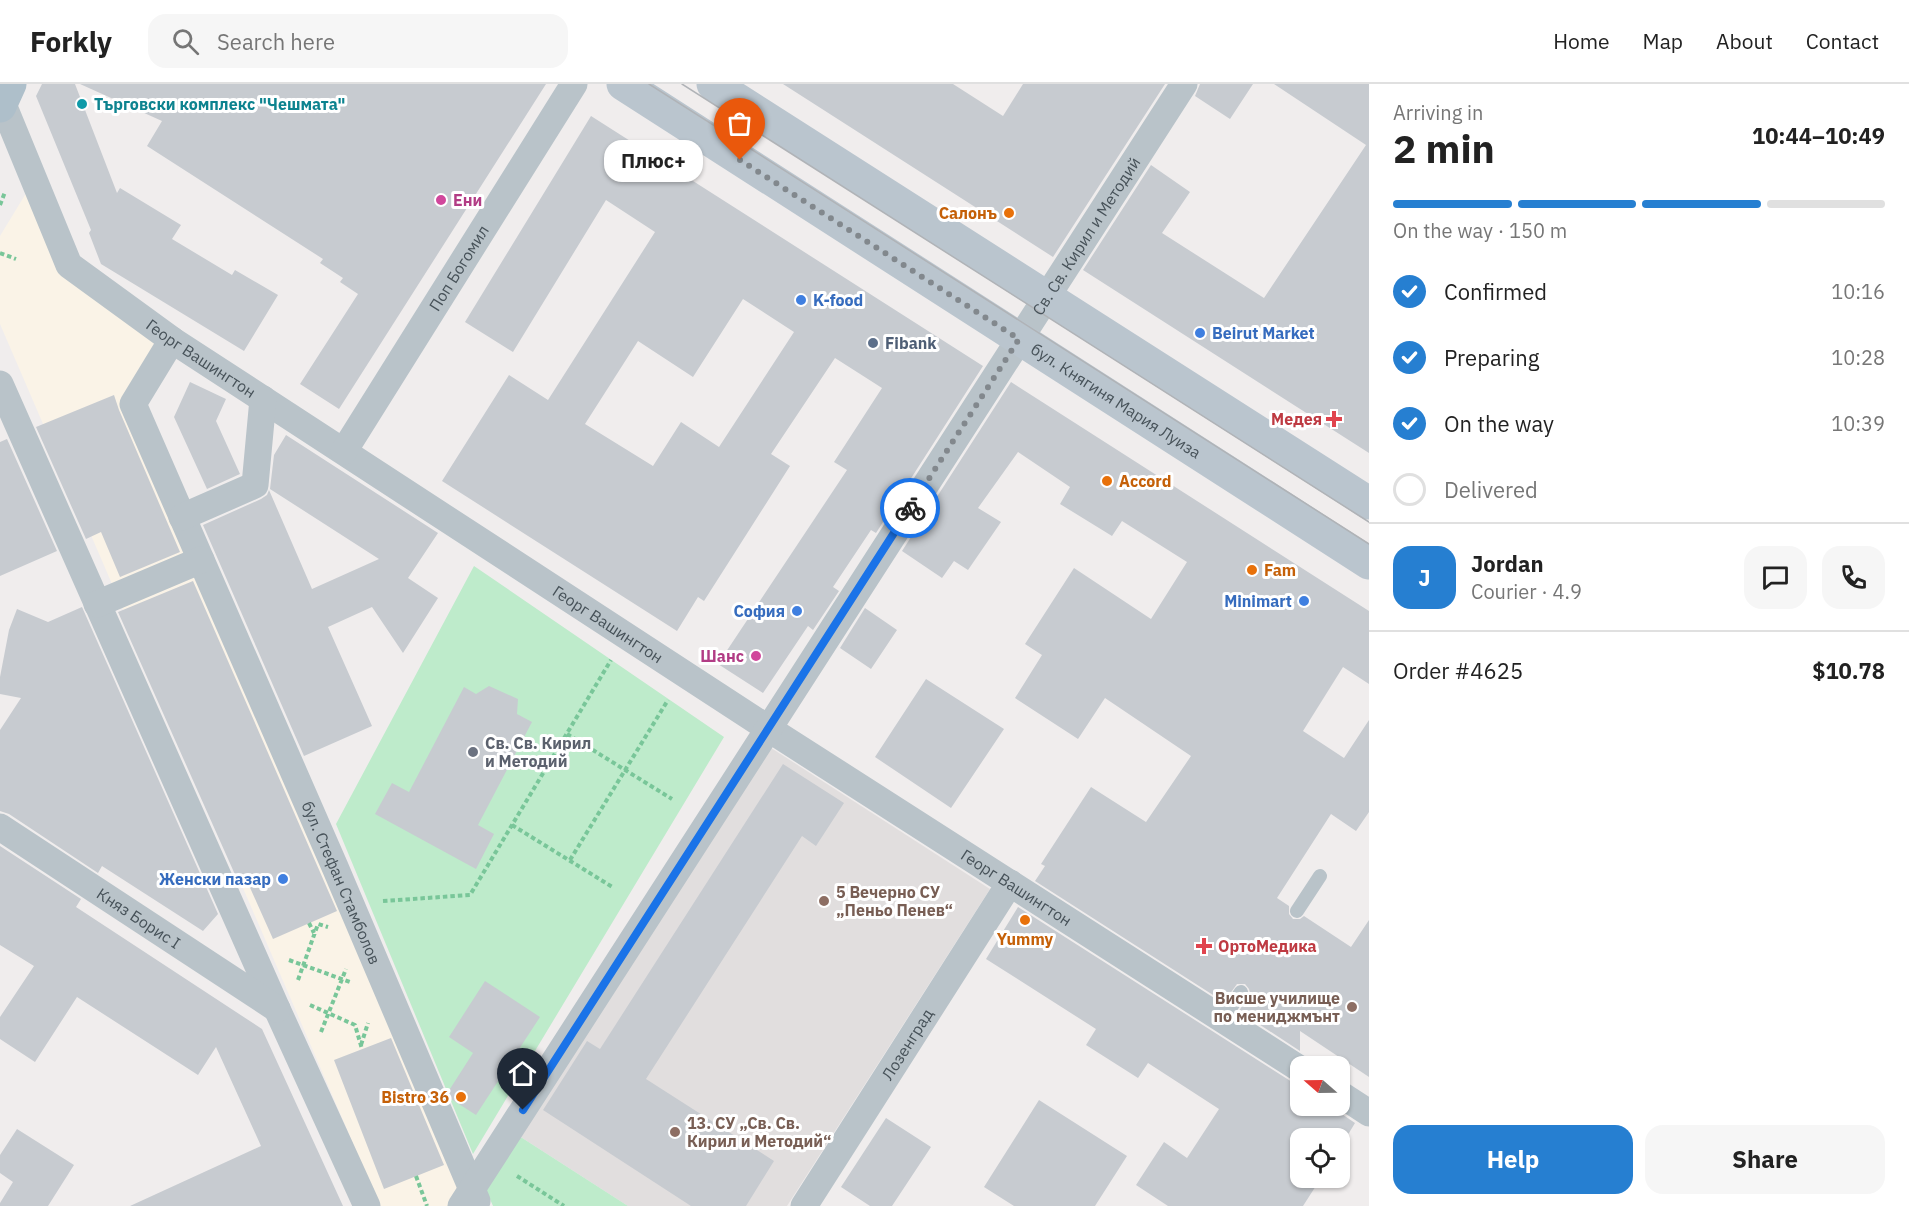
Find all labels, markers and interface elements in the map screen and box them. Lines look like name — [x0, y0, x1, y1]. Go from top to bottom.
search box — [148, 14, 568, 68]
text: Forkly — [30, 23, 112, 60]
icon: search — [169, 25, 202, 58]
text: Search here — [217, 27, 335, 56]
text: Home — [1553, 27, 1610, 55]
text: Map — [1643, 27, 1683, 55]
text: About — [1716, 27, 1773, 55]
text: Contact — [1806, 27, 1879, 55]
place label: Търговски комплекс "Чешмата" — [94, 94, 345, 114]
marker: Търговски комплекс "Чешмата" — [75, 97, 89, 111]
pin — [714, 98, 765, 160]
text: Arriving in — [1393, 99, 1483, 126]
icon: bag — [723, 107, 756, 140]
text: 10:44–10:49 — [1752, 121, 1885, 150]
text: 2 min — [1393, 123, 1495, 174]
callout: Плюс+ — [605, 139, 704, 181]
text: Плюс+ — [621, 147, 686, 174]
street label: Св. Св. Кирил и Методий — [1028, 153, 1144, 319]
place label: Ени — [453, 190, 482, 210]
marker: Ени — [434, 193, 448, 207]
place label: Салонъ — [939, 203, 997, 223]
marker: Салонъ — [1002, 206, 1016, 220]
text: On the way · 150 m — [1393, 217, 1567, 244]
street label: Поп Богомил — [424, 221, 493, 315]
icon: check — [1393, 275, 1426, 308]
text: Confirmed — [1444, 277, 1547, 306]
text: 10:16 — [1831, 278, 1885, 305]
place label: K-food — [813, 290, 863, 310]
marker: K-food — [794, 293, 808, 307]
street label: Георг Вашингтон — [142, 315, 260, 402]
place label: Beirut Market — [1212, 323, 1315, 343]
marker: Beirut Market — [1193, 326, 1207, 340]
place label: Fibank — [885, 333, 937, 353]
marker: Fibank — [866, 336, 880, 350]
street label: бул. Княгиня Мария Луиза — [1027, 339, 1205, 463]
icon: check — [1393, 341, 1426, 374]
text: Preparing — [1444, 343, 1539, 372]
text: 10:28 — [1831, 344, 1885, 371]
icon: check — [1393, 407, 1426, 440]
place label: Медея — [1271, 409, 1322, 429]
text: On the way — [1444, 409, 1554, 438]
text: 10:39 — [1831, 410, 1885, 437]
marker: Медея — [1327, 412, 1341, 426]
place label: Accord — [1119, 471, 1172, 491]
marker: Accord — [1100, 474, 1114, 488]
text: Delivered — [1444, 475, 1538, 504]
courier — [880, 478, 940, 538]
icon: bike — [894, 492, 927, 525]
button: chat — [1744, 546, 1807, 609]
button: phone — [1822, 546, 1885, 609]
text: Jordan — [1471, 549, 1544, 578]
place label: Fam — [1264, 560, 1296, 580]
marker: Fam — [1245, 563, 1259, 577]
text: J — [1418, 563, 1431, 592]
text: Courier · 4.9 — [1471, 578, 1582, 605]
street label: Георг Вашингтон — [549, 581, 667, 667]
place label: Minimart — [1224, 591, 1292, 611]
marker: Minimart — [1297, 594, 1311, 608]
place label: София — [734, 601, 785, 621]
marker: София — [790, 604, 804, 618]
place label: Шанс — [700, 646, 744, 666]
marker: Шанс — [749, 649, 763, 663]
text: Order #4625 — [1393, 656, 1523, 685]
text: $10.78 — [1812, 656, 1885, 685]
place label: Св. Св. Кирил и Методий — [485, 733, 591, 771]
marker: Св. Св. Кирил и Методий — [466, 745, 480, 759]
street label: бул. Стефан Стамболов — [297, 798, 385, 967]
street label: Георг Вашингтон — [957, 845, 1076, 930]
place label: Женски пазар — [159, 869, 271, 889]
marker: Женски пазар — [276, 872, 290, 886]
place label: 5 Вечерно СУ „Пеньо Пенев“ — [836, 882, 953, 920]
street label: Княз Борис I — [93, 883, 184, 953]
marker: 5 Вечерно СУ „Пеньо Пенев“ — [817, 894, 831, 908]
marker: Yummy — [1018, 913, 1032, 927]
place label: Yummy — [997, 929, 1054, 949]
place label: ОртоМедика — [1218, 936, 1317, 956]
marker: ОртоМедика — [1195, 937, 1213, 955]
place label: Висше училище по мениджмънт — [1214, 988, 1340, 1026]
marker: Висше училище по мениджмънт — [1345, 1000, 1359, 1014]
street label: Лозенград — [877, 1004, 938, 1084]
pin — [497, 1048, 548, 1110]
north arrow — [1290, 1056, 1350, 1116]
map controls — [1290, 1056, 1350, 1188]
icon: home — [506, 1057, 539, 1090]
place label: Bistro 36 — [381, 1087, 449, 1107]
marker: Bistro 36 — [454, 1090, 468, 1104]
place label: 13. СУ „Св. Св. Кирил и Методий“ — [687, 1113, 832, 1151]
marker: 13. СУ „Св. Св. Кирил и Методий“ — [668, 1125, 682, 1139]
button: Help — [1393, 1125, 1633, 1194]
button: Share — [1645, 1125, 1885, 1194]
button: locate — [1290, 1128, 1350, 1188]

